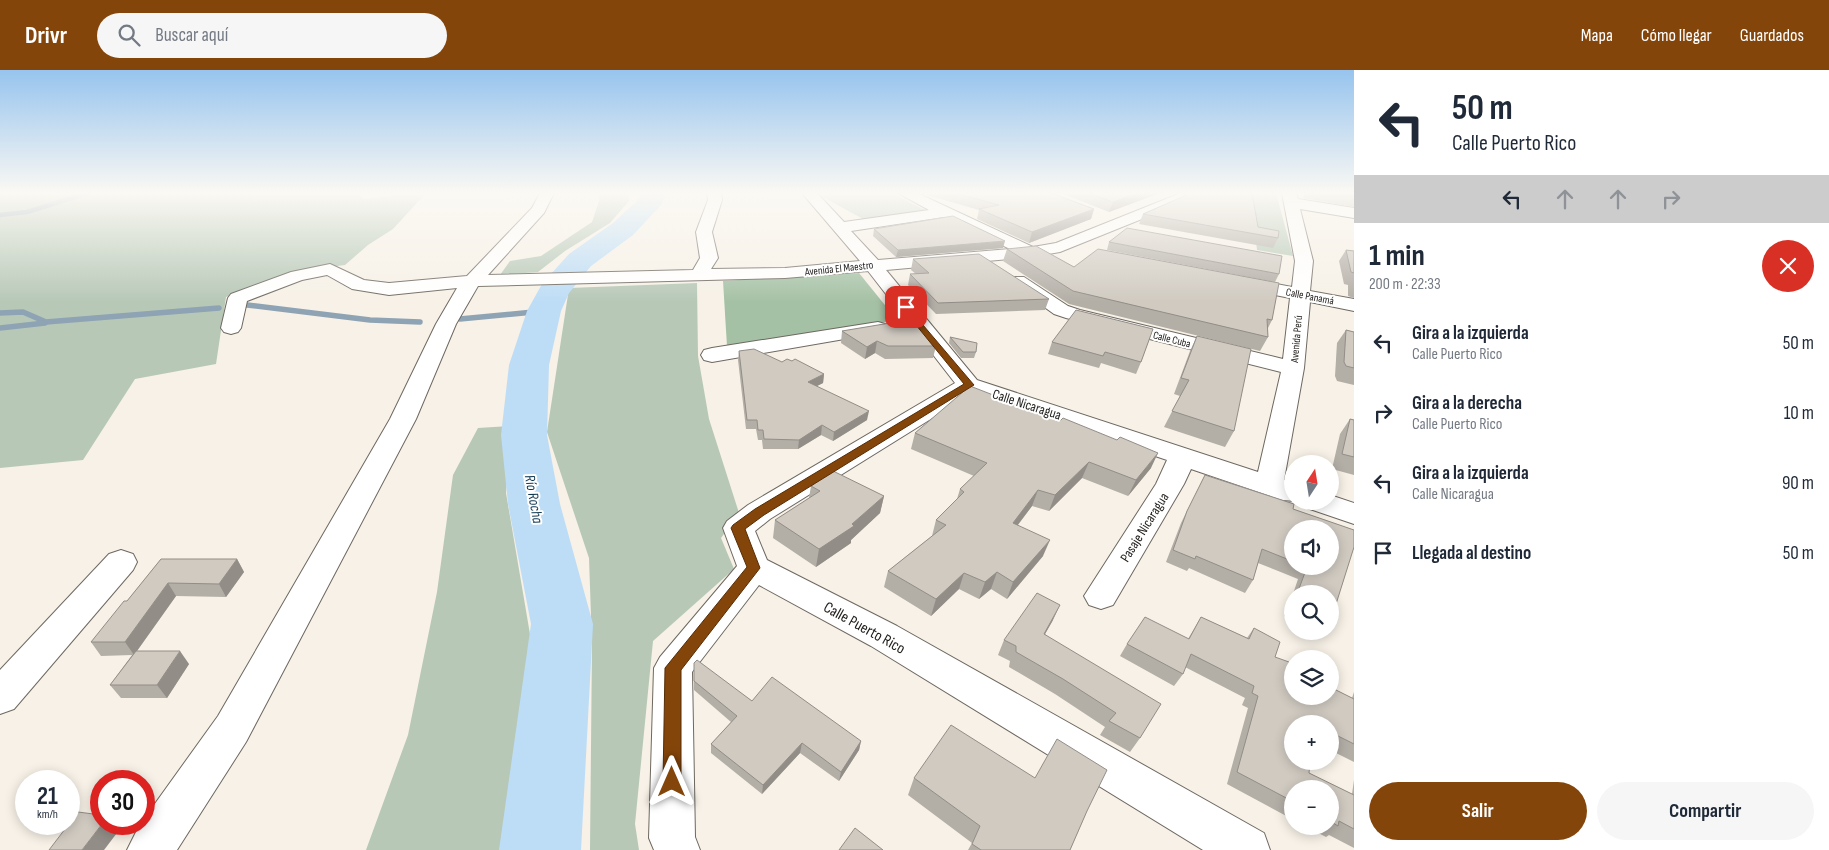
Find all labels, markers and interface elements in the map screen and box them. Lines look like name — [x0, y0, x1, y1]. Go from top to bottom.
search box — [97, 13, 447, 58]
text: Drivr — [25, 21, 67, 50]
icon: search — [115, 21, 143, 49]
text: Buscar aquí — [155, 24, 228, 47]
text: Mapa — [1581, 25, 1613, 46]
text: Cómo llegar — [1641, 25, 1712, 46]
text: Guardados — [1740, 25, 1804, 46]
text: 50 m — [1452, 87, 1513, 130]
icon: left — [1369, 90, 1434, 155]
text: Calle Puerto Rico — [1452, 130, 1576, 157]
icon: left — [1498, 185, 1526, 213]
icon: ahead — [1551, 185, 1579, 213]
icon: ahead — [1604, 185, 1632, 213]
icon: right — [1657, 185, 1685, 213]
text: 1 min — [1369, 238, 1425, 274]
button: close — [1762, 240, 1814, 292]
street label: Avenida El Maestro — [803, 258, 874, 279]
text: 200 m · 22:33 — [1369, 275, 1441, 294]
street label: Calle Panamá — [1285, 285, 1335, 308]
pin — [885, 286, 927, 328]
icon: arrive — [892, 293, 920, 321]
street label: Avenida Perú — [1288, 315, 1305, 364]
text: Gira a la izquierda — [1412, 322, 1529, 345]
street label: Calle Cuba — [1152, 329, 1192, 350]
icon: left — [1369, 329, 1397, 357]
text: 50 m — [1783, 332, 1814, 355]
text: Calle Puerto Rico — [1412, 345, 1503, 364]
street label: Calle Nicaragua — [990, 385, 1064, 424]
text: Gira a la derecha — [1412, 392, 1522, 415]
icon: right — [1369, 399, 1397, 427]
text: 10 m — [1784, 402, 1814, 425]
text: Calle Puerto Rico — [1412, 415, 1503, 434]
north arrow — [1284, 455, 1339, 510]
map controls — [1284, 455, 1339, 835]
text: Gira a la izquierda — [1412, 462, 1529, 485]
icon: left — [1369, 469, 1397, 497]
text: 90 m — [1782, 472, 1814, 495]
water label: Río Rocha — [520, 473, 547, 525]
text: Calle Nicaragua — [1412, 485, 1494, 504]
street label: Pasaje Nicaragua — [1116, 490, 1172, 565]
button: sound — [1284, 520, 1339, 575]
icon: arrive — [1369, 539, 1397, 567]
text: Llegada al destino — [1412, 542, 1531, 565]
text: 50 m — [1783, 542, 1814, 565]
button: search — [1284, 585, 1339, 640]
street label: Calle Puerto Rico — [820, 598, 908, 659]
button: layers — [1284, 650, 1339, 705]
button: + — [1284, 715, 1339, 770]
position arrow — [645, 755, 697, 807]
speed limit sign: 30 — [90, 770, 155, 835]
button: − — [1284, 780, 1339, 835]
text: 21 — [37, 781, 58, 812]
button: Salir — [1369, 782, 1587, 840]
button: Compartir — [1597, 782, 1814, 840]
text: km/h — [37, 807, 58, 822]

